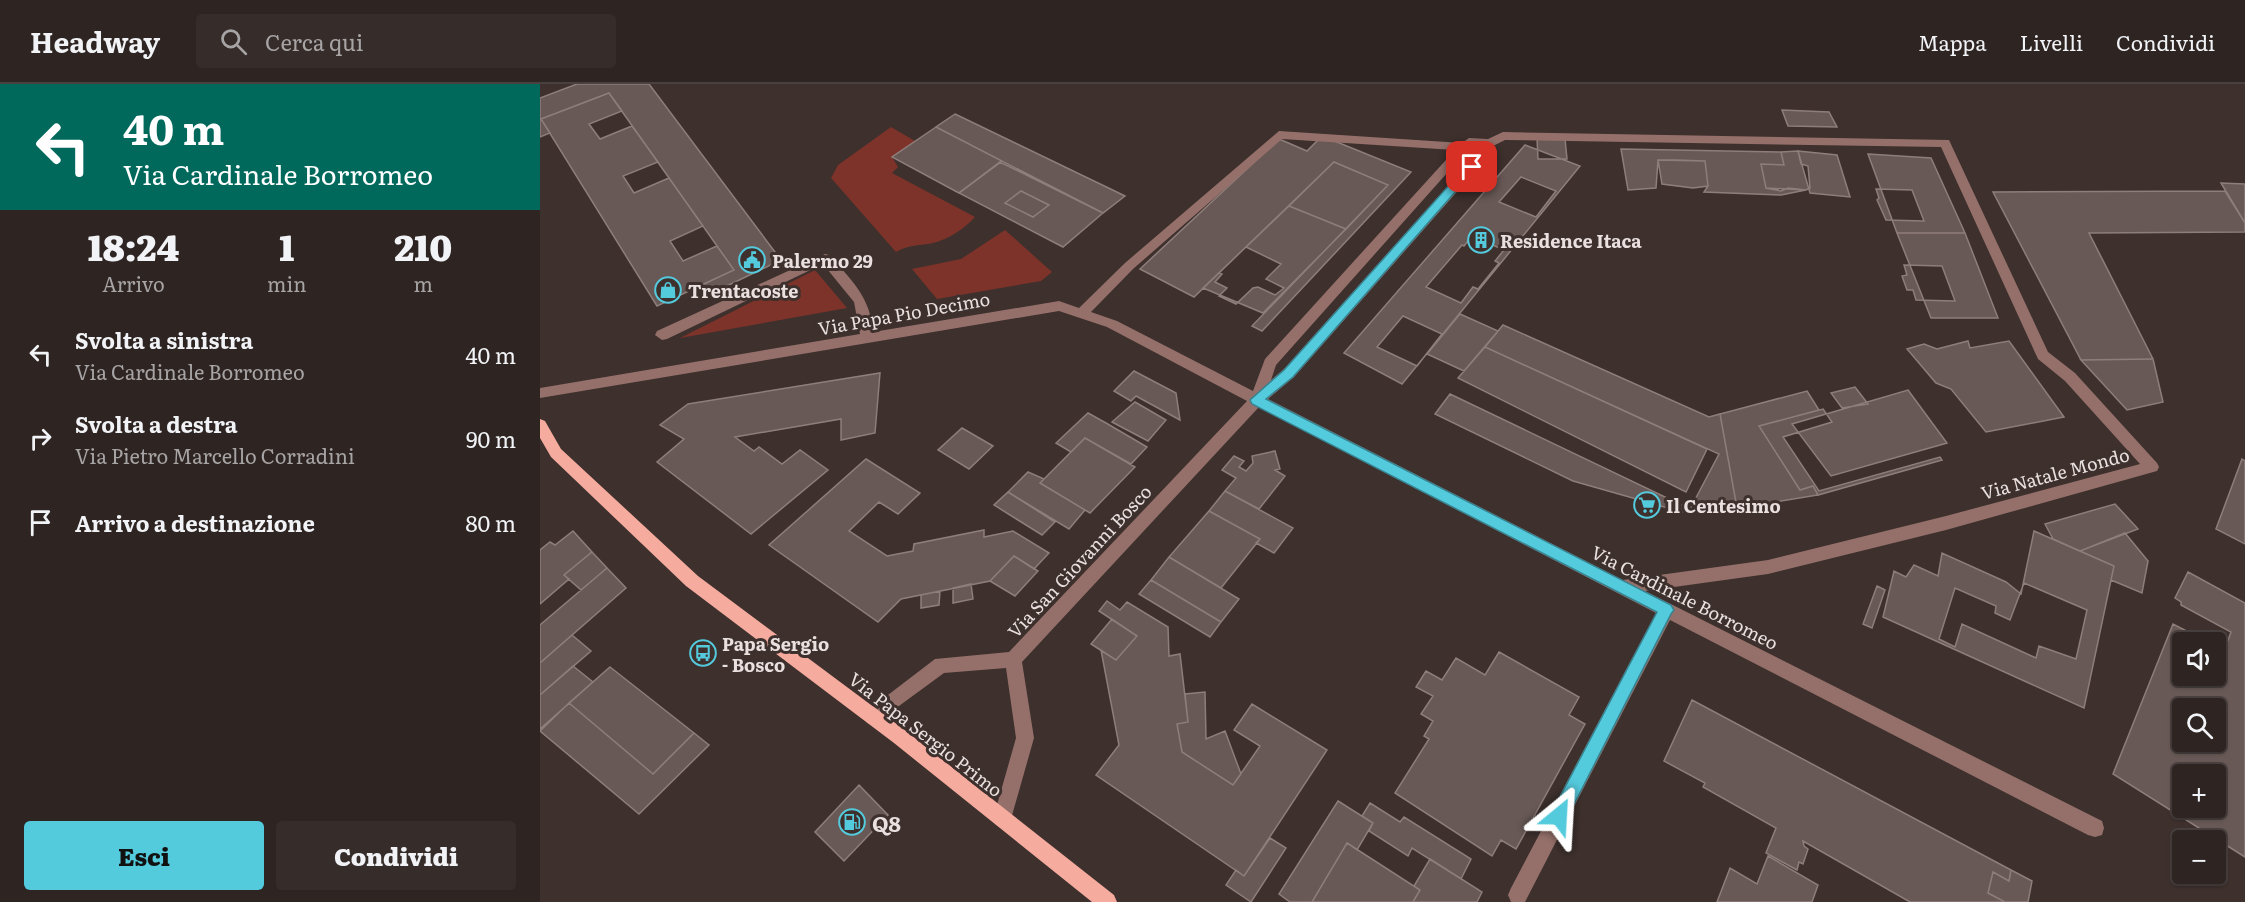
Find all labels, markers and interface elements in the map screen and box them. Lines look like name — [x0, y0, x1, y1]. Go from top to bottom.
search box — [196, 14, 616, 68]
text: Headway — [30, 20, 160, 62]
icon: search — [217, 25, 250, 58]
text: Cerca qui — [265, 25, 363, 58]
text: Mappa — [1918, 26, 1987, 57]
text: Livelli — [2020, 26, 2083, 57]
text: Condividi — [2116, 26, 2215, 57]
text: 40 m — [123, 96, 224, 158]
icon: left — [24, 108, 102, 186]
pin — [1446, 141, 1497, 192]
icon: arrive — [1455, 150, 1488, 183]
text: Via Cardinale Borromeo — [123, 153, 433, 193]
text: 18:24 — [88, 219, 179, 272]
text: 1 — [279, 219, 294, 272]
text: 210 — [394, 219, 452, 272]
building icon: Residence Itaca — [1466, 225, 1496, 255]
place label: Residence Itaca — [1500, 227, 1642, 254]
public building icon: Palermo 29 — [737, 245, 767, 275]
place label: Palermo 29 — [772, 247, 873, 274]
text: Arrivo — [102, 268, 165, 298]
text: min — [267, 268, 306, 298]
text: m — [413, 268, 433, 298]
shop icon: Trentacoste — [653, 275, 683, 305]
place label: Trentacoste — [688, 277, 798, 304]
street label: Via Papa Pio Decimo — [816, 285, 992, 341]
text: Svolta a sinistra — [75, 323, 253, 356]
icon: left — [24, 338, 57, 371]
text: 40 m — [465, 338, 516, 371]
text: Via Cardinale Borromeo — [75, 356, 305, 386]
text: Svolta a destra — [75, 407, 237, 440]
icon: right — [24, 422, 57, 455]
text: 90 m — [466, 422, 516, 455]
text: Via Pietro Marcello Corradini — [75, 440, 355, 470]
street label: Via Natale Mondo — [1978, 440, 2132, 506]
street label: Via San Giovanni Bosco — [1001, 478, 1157, 644]
supermarket icon: Il Centesimo — [1632, 490, 1662, 520]
place label: Il Centesimo — [1666, 492, 1781, 519]
icon: arrive — [24, 506, 57, 539]
text: Arrivo a destinazione — [75, 506, 315, 539]
text: 80 m — [465, 506, 516, 539]
street label: Via Cardinale Borromeo — [1587, 538, 1783, 656]
place label: Papa Sergio - Bosco — [722, 630, 829, 678]
map controls — [2172, 632, 2226, 884]
button: sound — [2172, 632, 2226, 686]
bus stop icon: Papa Sergio - Bosco — [688, 638, 718, 668]
street label: Via Papa Sergio Primo — [843, 665, 1009, 803]
button: search — [2172, 698, 2226, 752]
button: + — [2172, 764, 2226, 818]
position arrow — [1527, 784, 1591, 848]
fuel station icon: Q8 — [837, 807, 867, 837]
place label: Q8 — [872, 807, 901, 838]
button: Esci — [24, 821, 264, 890]
button: Condividi — [276, 821, 516, 890]
button: − — [2172, 830, 2226, 884]

